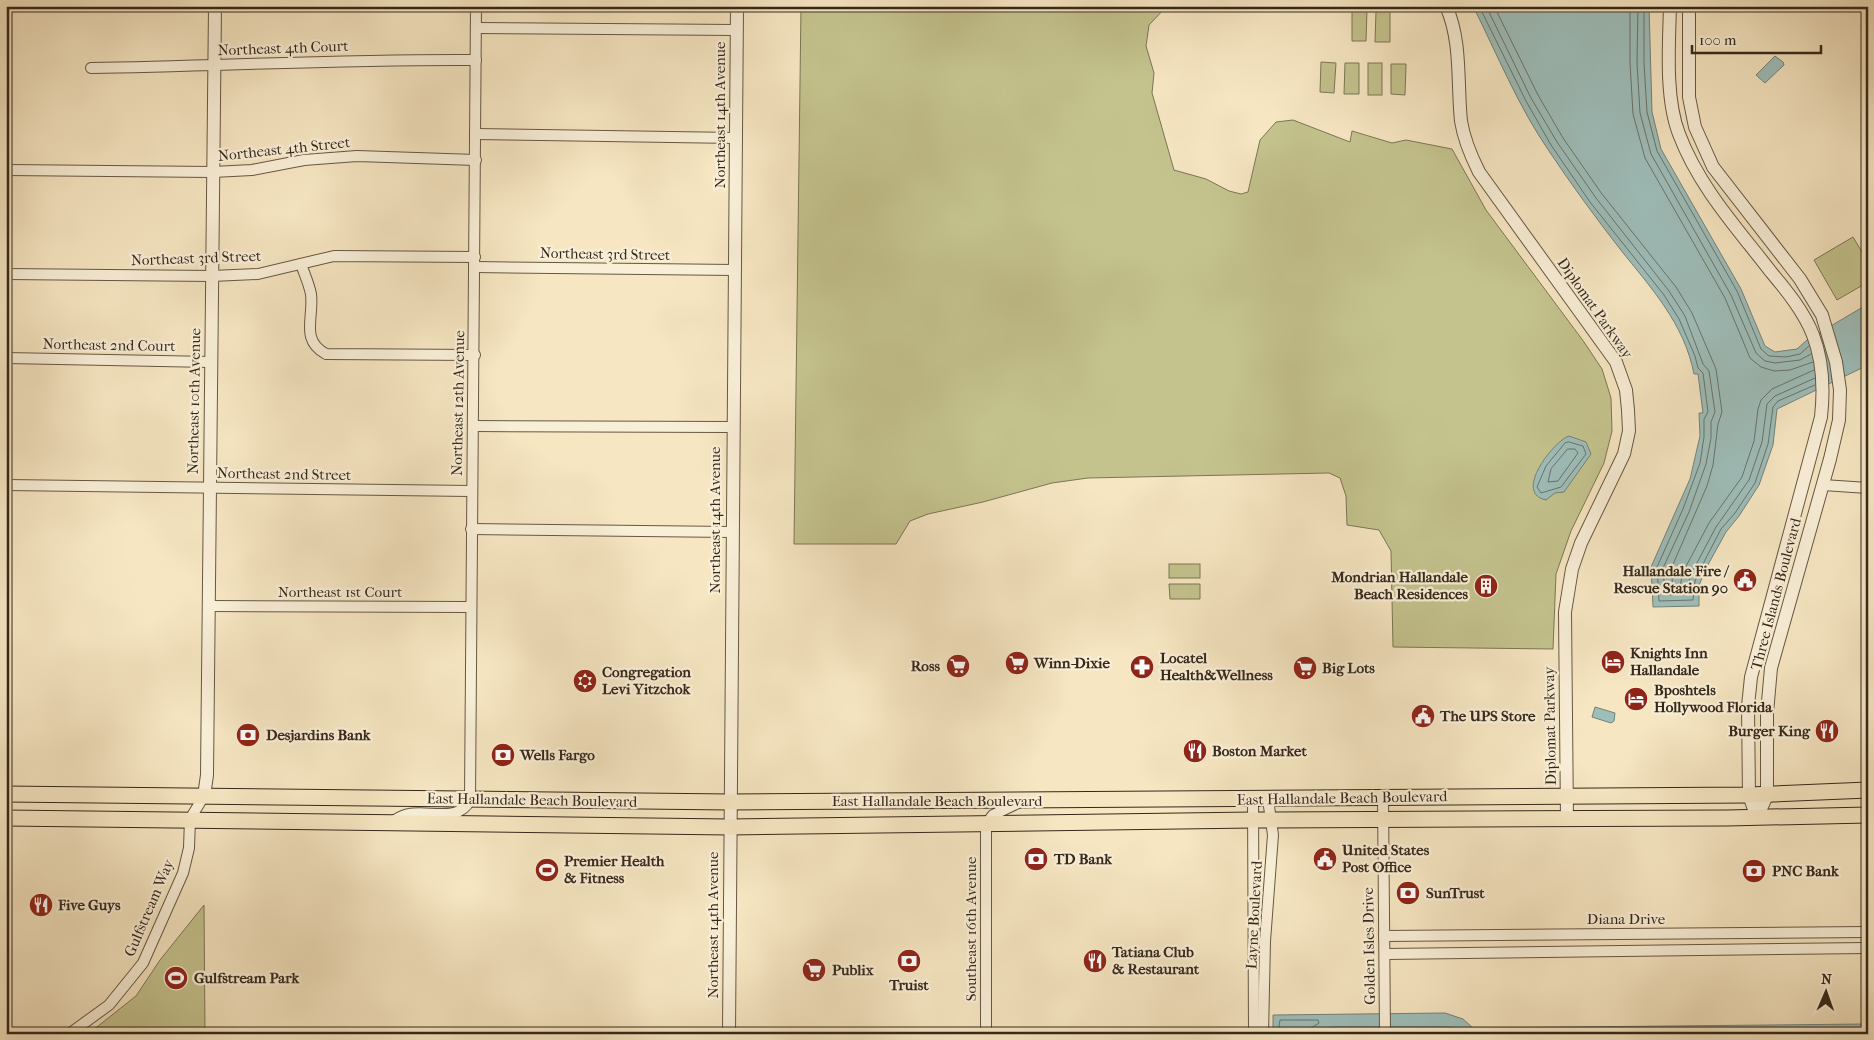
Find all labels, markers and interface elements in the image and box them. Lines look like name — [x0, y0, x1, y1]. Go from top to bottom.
scale bar — [1692, 22, 1820, 54]
text: 100 m — [1699, 31, 1737, 49]
street label: Northeast 4th Court — [217, 37, 349, 59]
street label: Northeast 14th Avenue — [711, 41, 729, 188]
street label: Northeast 4th Street — [217, 133, 352, 165]
street label: Northeast 3rd Street — [540, 244, 671, 264]
street label: Northeast 3rd Street — [130, 247, 262, 269]
street label: Diplomat Parkway — [1554, 254, 1637, 363]
street label: Northeast 10th Avenue — [184, 327, 204, 474]
street label: Northeast 12th Avenue — [448, 329, 468, 476]
street label: Northeast 2nd Court — [42, 335, 176, 355]
street label: Northeast 14th Avenue — [706, 446, 724, 593]
street label: Northeast 2nd Street — [217, 464, 352, 484]
street label: Three Islands Boulevard — [1747, 515, 1805, 672]
place label: Hallandale Fire / Rescue Station 90 — [1613, 562, 1730, 597]
public building icon: Hallandale Fire / Rescue Station 90 — [1732, 567, 1758, 593]
place label: Mondrian Hallandale Beach Residences — [1330, 568, 1469, 603]
building icon: Mondrian Hallandale Beach Residences — [1473, 573, 1499, 599]
street label: Northeast 1st Court — [278, 583, 403, 601]
place label: Knights Inn Hallandale — [1630, 644, 1708, 679]
place label: Locatel Health&Wellness — [1160, 649, 1273, 684]
hotel icon: Knights Inn Hallandale — [1600, 649, 1626, 675]
supermarket icon: Winn-Dixie — [1004, 650, 1030, 676]
supermarket icon: Ross — [945, 653, 971, 679]
place label: Winn-Dixie — [1033, 654, 1110, 672]
pharmacy icon: Locatel Health&Wellness — [1129, 654, 1155, 680]
supermarket icon: Big Lots — [1292, 655, 1318, 681]
place label: Ross — [911, 657, 940, 675]
place label: Big Lots — [1322, 659, 1375, 677]
place label: Congregation Levi Yitzchok — [602, 663, 691, 698]
street label: Diplomat Parkway — [1540, 665, 1560, 786]
synagogue icon: Congregation Levi Yitzchok — [572, 668, 598, 694]
place label: Bposhtels Hollywood Florida — [1654, 681, 1773, 716]
hotel icon: Bposhtels Hollywood Florida — [1623, 686, 1649, 712]
public building icon: The UPS Store — [1410, 703, 1436, 729]
place label: The UPS Store — [1439, 707, 1536, 725]
restaurant icon: Burger King — [1814, 718, 1840, 744]
bank icon: Desjardins Bank — [235, 722, 261, 748]
place label: Burger King — [1728, 722, 1811, 740]
place label: Desjardins Bank — [266, 726, 372, 744]
restaurant icon: Boston Market — [1182, 738, 1208, 764]
bank icon: Wells Fargo — [490, 742, 516, 768]
place label: Boston Market — [1212, 742, 1308, 760]
place label: Wells Fargo — [519, 746, 595, 764]
street label: East Hallandale Beach Boulevard — [1237, 787, 1448, 809]
street label: East Hallandale Beach Boulevard — [427, 789, 638, 811]
street label: East Hallandale Beach Boulevard — [832, 792, 1043, 810]
place label: United States Post Office — [1341, 841, 1430, 876]
bank icon: TD Bank — [1023, 846, 1049, 872]
public building icon: United States Post Office — [1312, 846, 1338, 872]
place label: TD Bank — [1053, 850, 1113, 868]
street label: Northeast 14th Avenue — [704, 851, 722, 998]
place label: Premier Health & Fitness — [564, 852, 665, 887]
street label: Gulfstream Way — [120, 856, 178, 959]
street label: Southeast 16th Avenue — [962, 856, 980, 1001]
sports icon: Premier Health & Fitness — [534, 857, 560, 883]
bank icon: PNC Bank — [1741, 858, 1767, 884]
street label: Layne Boulevard — [1242, 859, 1266, 970]
place label: PNC Bank — [1772, 862, 1840, 880]
bank icon: SunTrust — [1395, 880, 1421, 906]
place label: SunTrust — [1426, 884, 1485, 902]
street label: Golden Isles Drive — [1359, 886, 1379, 1005]
restaurant icon: Five Guys — [28, 892, 54, 918]
place label: Five Guys — [57, 896, 121, 914]
street label: Diana Drive — [1587, 910, 1666, 928]
place label: Tatiana Club & Restaurant — [1111, 943, 1200, 978]
bank icon: Truist — [896, 948, 922, 974]
restaurant icon: Tatiana Club & Restaurant — [1082, 948, 1108, 974]
supermarket icon: Publix — [801, 957, 827, 983]
place label: Publix — [832, 961, 874, 979]
sports icon: Gulfstream Park — [163, 965, 189, 991]
north arrow — [1802, 968, 1852, 1018]
place label: Gulfstream Park — [194, 969, 301, 987]
text: N — [1821, 971, 1832, 988]
place label: Truist — [888, 976, 929, 994]

